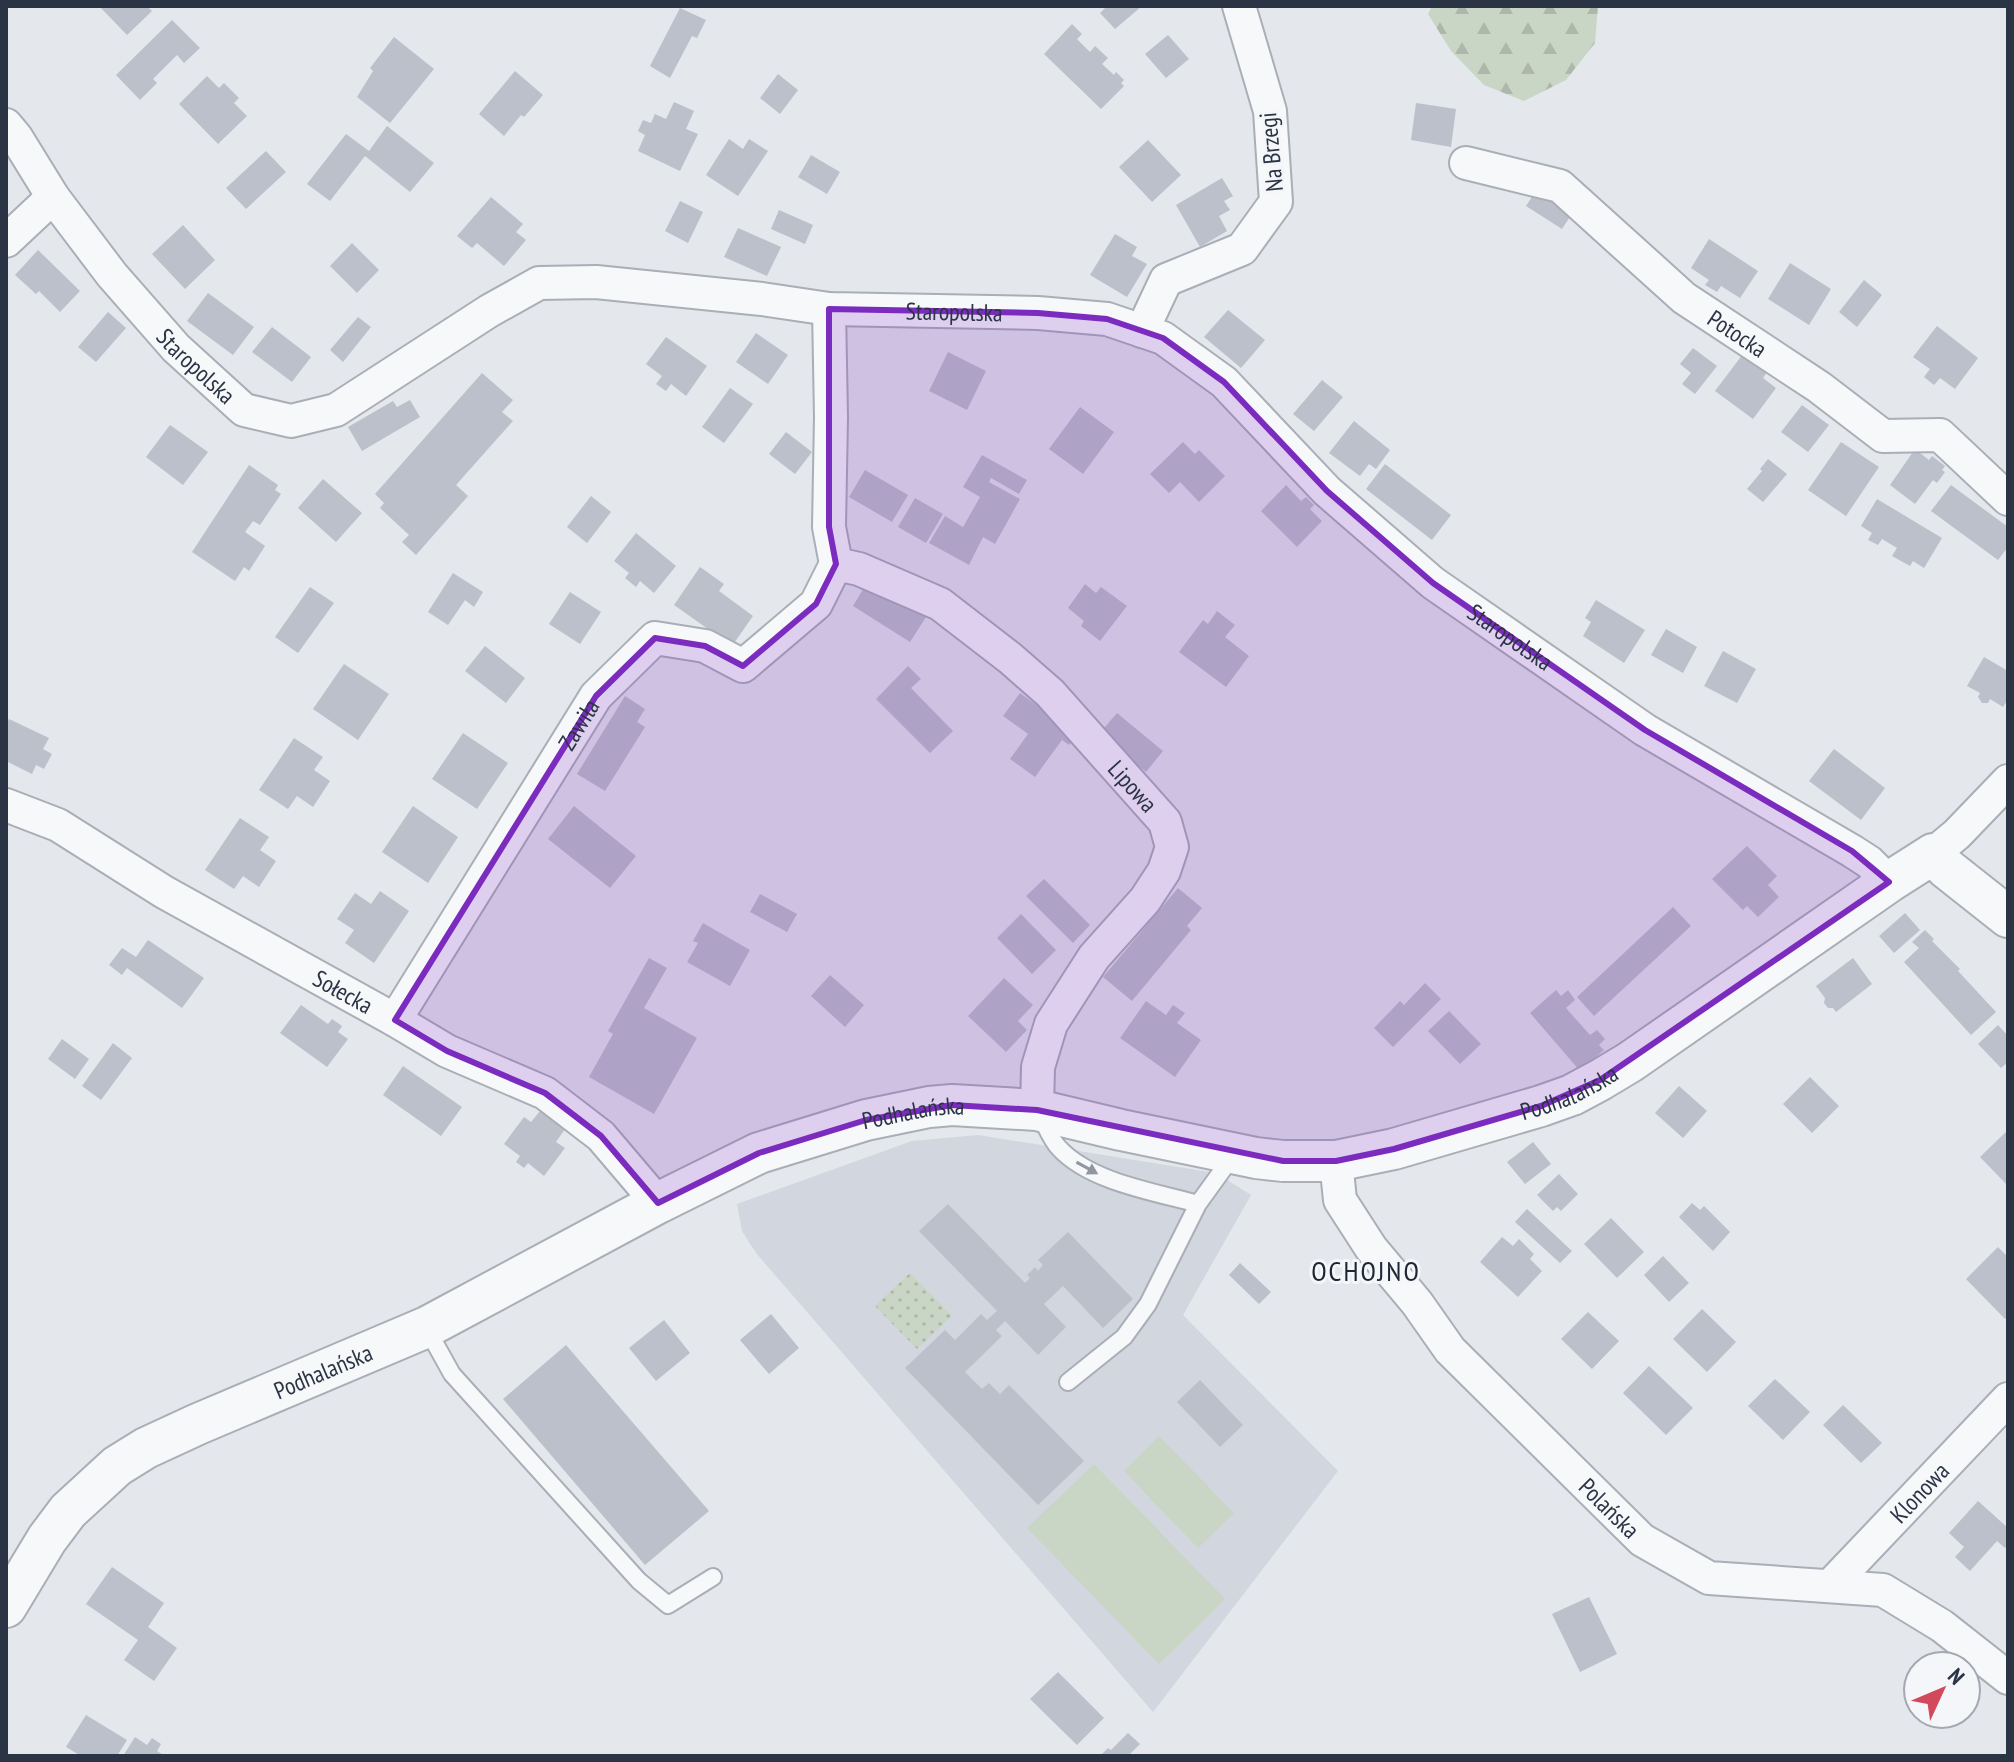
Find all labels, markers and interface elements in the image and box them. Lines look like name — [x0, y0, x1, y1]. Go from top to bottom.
street label: Na Brzegi — [1252, 111, 1290, 193]
street label: Staropolska — [905, 295, 1003, 328]
street label: Potocka — [1702, 303, 1773, 364]
street label: Staropolska — [150, 322, 242, 410]
street label: Staropolska — [1462, 596, 1559, 677]
street label: Zawiła — [551, 693, 606, 756]
street label: Lipowa — [1102, 754, 1164, 819]
street label: Sołecka — [308, 962, 378, 1020]
street label: Podhalańska — [1516, 1057, 1623, 1127]
street label: Podhalańska — [859, 1089, 966, 1136]
one-way arrow — [1076, 1160, 1098, 1174]
district label: OCHOJNO — [1311, 1252, 1421, 1289]
street label: Podhalańska — [269, 1337, 377, 1406]
street label: Klonowa — [1883, 1455, 1955, 1529]
street label: Polańska — [1573, 1471, 1647, 1545]
north arrow — [1902, 1650, 1982, 1730]
text: N — [1942, 1662, 1971, 1690]

